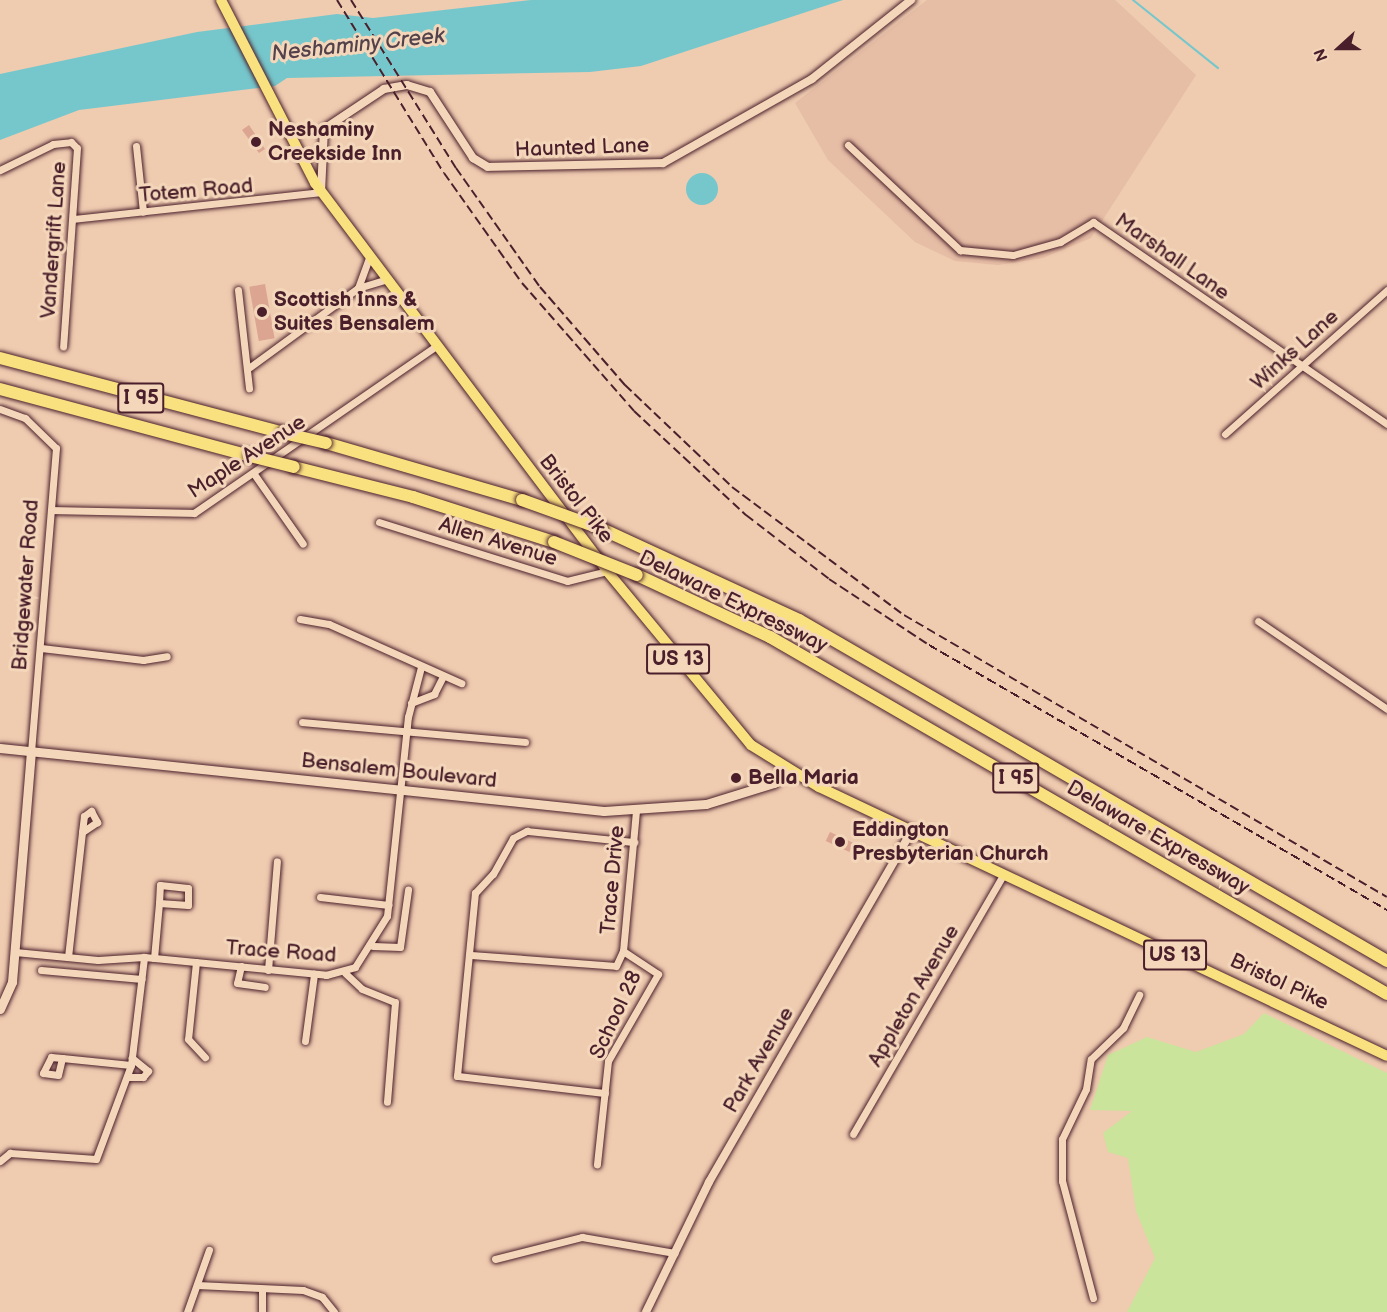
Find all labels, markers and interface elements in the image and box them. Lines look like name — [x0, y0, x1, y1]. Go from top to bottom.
north arrow — [1309, 18, 1369, 78]
water label: Neshaminy Creek — [269, 23, 447, 67]
text: N — [1311, 46, 1333, 64]
place label: Neshaminy Creekside Inn — [268, 117, 402, 167]
street label: Haunted Lane — [514, 133, 650, 163]
marker: Neshaminy Creekside Inn — [249, 135, 263, 149]
street label: Vandergrift Lane — [36, 161, 72, 319]
street label: Totem Road — [138, 173, 254, 209]
street label: Marshall Lane — [1110, 208, 1234, 306]
place label: Scottish Inns & Suites Bensalem — [274, 287, 435, 337]
street label: Winks Lane — [1246, 304, 1344, 396]
marker: Scottish Inns & Suites Bensalem — [255, 305, 269, 319]
road number: I 95 — [117, 381, 165, 415]
street label: Maple Avenue — [183, 410, 311, 504]
street label: Bristol Pike — [533, 450, 619, 548]
street label: Bridgewater Road — [7, 499, 45, 671]
street label: Allen Avenue — [436, 512, 560, 572]
street label: Delaware Expressway — [635, 545, 831, 659]
road number: US 13 — [645, 642, 711, 676]
street label: Bensalem Boulevard — [300, 748, 498, 794]
road number: I 95 — [992, 761, 1040, 795]
place label: Bella Maria — [748, 765, 859, 791]
marker: Bella Maria — [729, 771, 743, 785]
street label: Delaware Expressway — [1062, 775, 1254, 901]
place label: Eddington Presbyterian Church — [852, 817, 1048, 867]
street label: Trace Drive — [596, 824, 630, 936]
marker: Eddington Presbyterian Church — [833, 835, 847, 849]
street label: Appleton Avenue — [863, 920, 965, 1072]
street label: Trace Road — [225, 936, 337, 968]
road number: US 13 — [1142, 938, 1208, 972]
street label: Bristol Pike — [1226, 948, 1332, 1016]
street label: School 28 — [585, 967, 647, 1063]
street label: Park Avenue — [719, 1002, 799, 1118]

